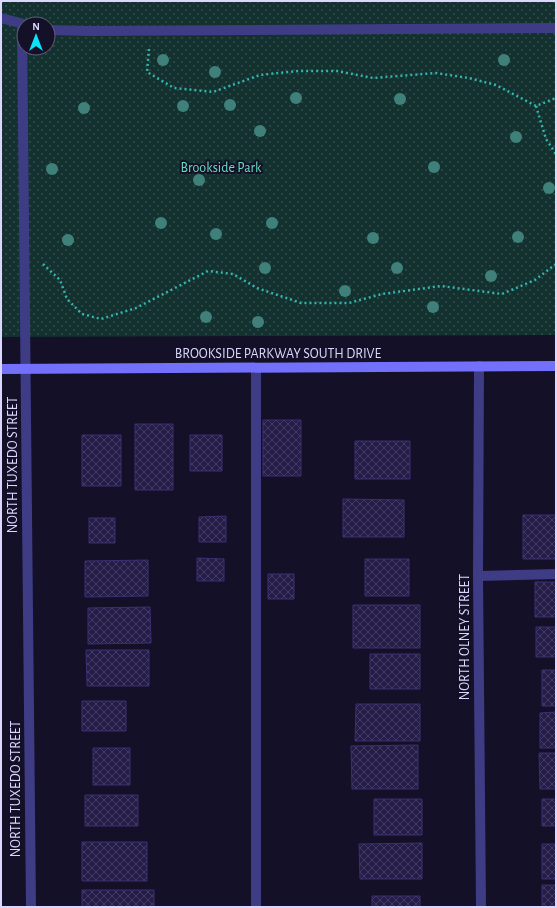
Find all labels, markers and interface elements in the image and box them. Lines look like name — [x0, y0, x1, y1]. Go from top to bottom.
north arrow — [16, 16, 56, 56]
text: N — [32, 21, 40, 32]
park label: Brookside Park — [181, 161, 262, 175]
street label: BROOKSIDE PARKWAY SOUTH DRIVE — [175, 347, 381, 361]
street label: NORTH TUXEDO STREET — [6, 397, 20, 533]
street label: NORTH OLNEY STREET — [458, 574, 472, 700]
street label: NORTH TUXEDO STREET — [9, 721, 23, 857]

